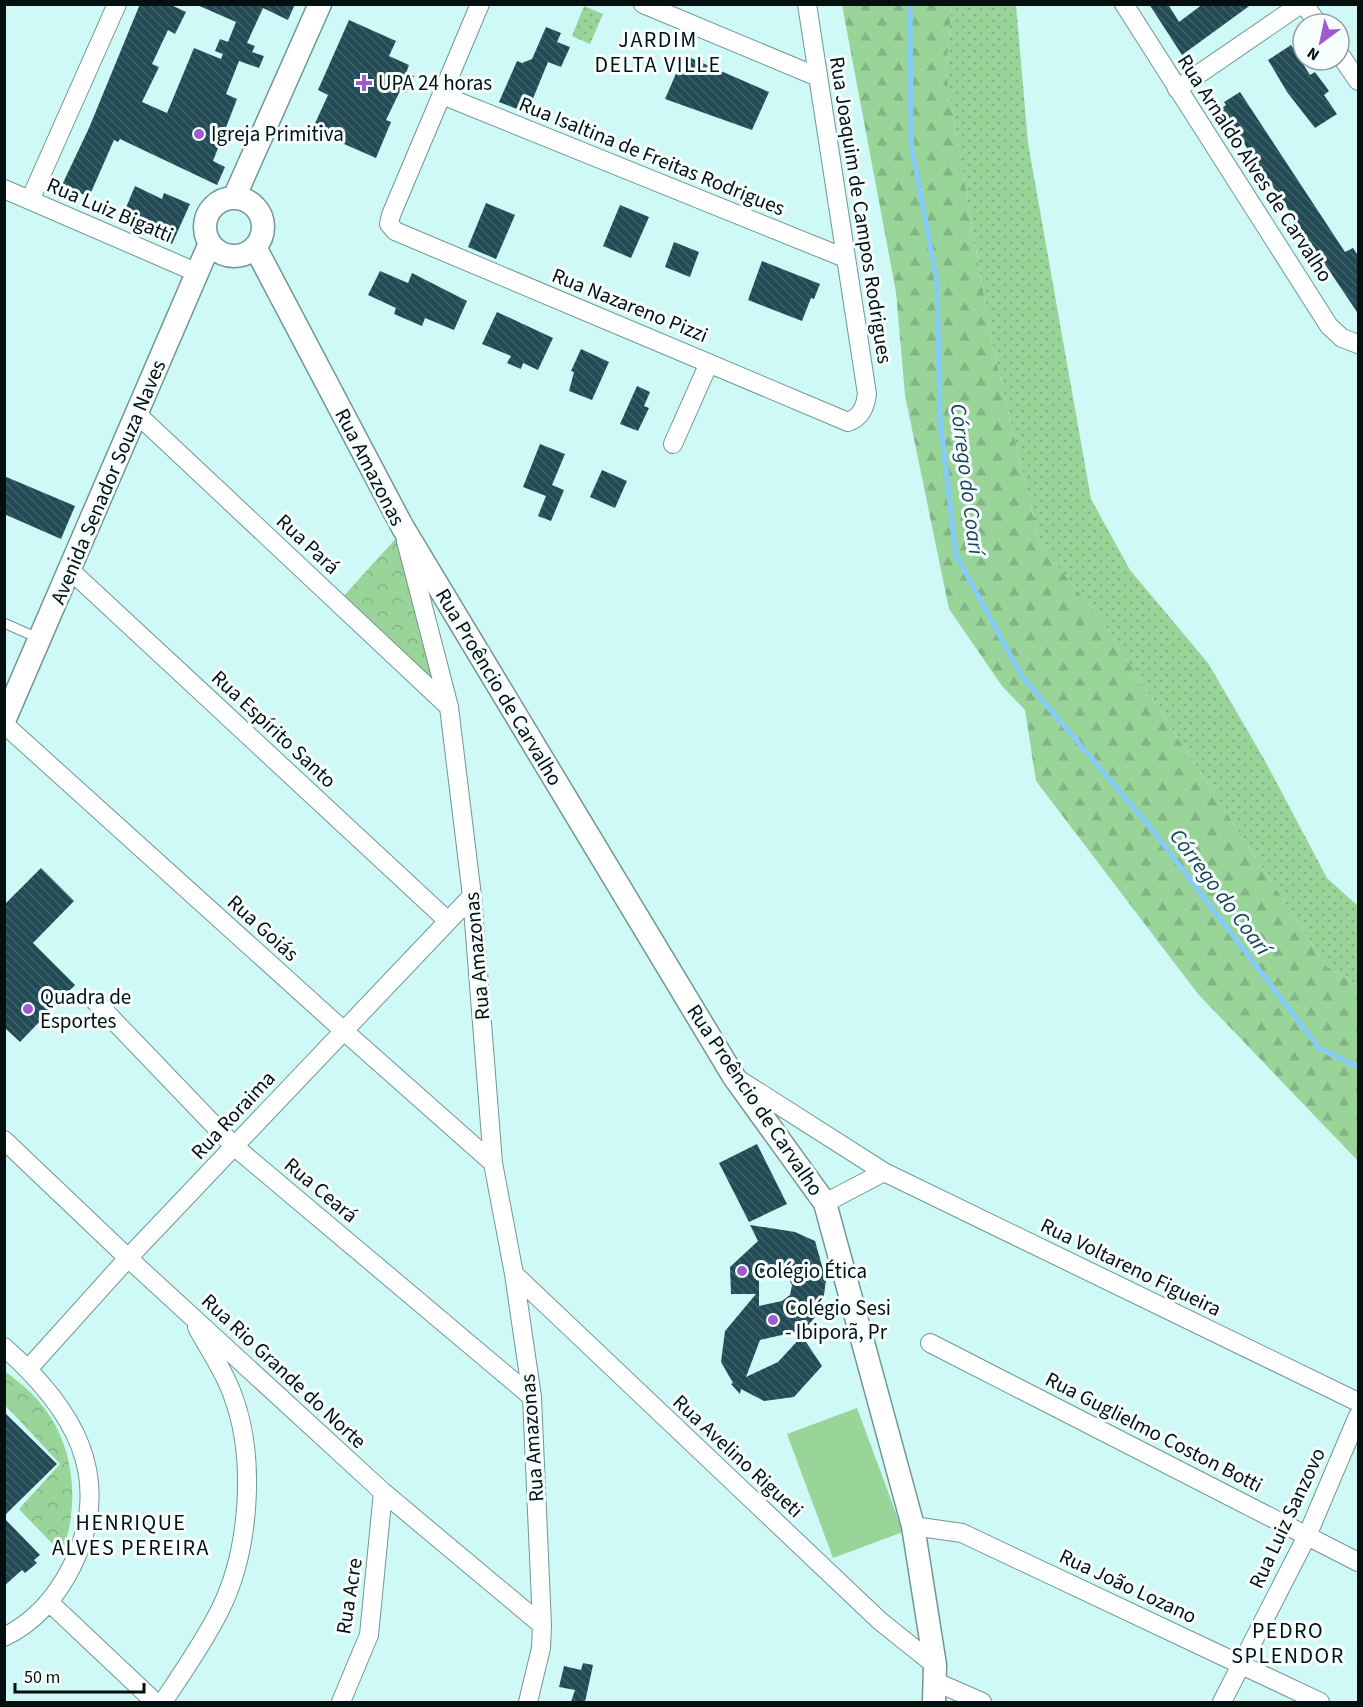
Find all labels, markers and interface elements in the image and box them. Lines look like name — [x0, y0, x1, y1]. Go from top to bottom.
north arrow — [1291, 12, 1351, 72]
district label: JARDIM DELTA VILLE — [594, 24, 722, 81]
text: N — [1303, 42, 1324, 66]
street label: Rua Arnaldo Alves de Carvalho — [1170, 48, 1340, 288]
street label: Rua Joaquim de Campos Rodrigues — [822, 54, 900, 366]
place label: UPA 24 horas — [378, 68, 492, 98]
marker: UPA 24 horas — [355, 74, 373, 92]
street label: Rua Isaltina de Freitas Rodrigues — [514, 89, 790, 223]
place label: Igreja Primitiva — [211, 119, 344, 149]
marker: Igreja Primitiva — [192, 127, 206, 141]
street label: Rua Luiz Bigatti — [42, 170, 178, 250]
street label: Rua Nazareno Pizzi — [547, 260, 713, 350]
street label: Avenida Senador Souza Naves — [43, 355, 173, 609]
water label: Córrego do Coarí — [942, 402, 992, 559]
street label: Rua Amazonas — [327, 403, 413, 531]
street label: Rua Pará — [270, 507, 346, 581]
street label: Rua Proêncio de Carvalho — [428, 583, 570, 791]
street label: Rua Espírito Santo — [205, 663, 343, 795]
water label: Córrego do Coarí — [1162, 822, 1280, 964]
street label: Rua Goiás — [221, 888, 306, 968]
street label: Rua Amazonas — [456, 890, 498, 1021]
place label: Quadra de Esportes — [40, 982, 131, 1036]
street label: Rua Proêncio de Carvalho — [680, 998, 830, 1202]
marker: Quadra de Esportes — [21, 1002, 35, 1016]
street label: Rua Roraima — [184, 1064, 282, 1166]
street label: Rua Ceará — [278, 1150, 364, 1230]
street label: Rua Voltareno Figueira — [1036, 1210, 1226, 1324]
place label: Colégio Ética — [754, 1256, 867, 1286]
marker: Colégio Ética — [735, 1264, 749, 1278]
street label: Rua Rio Grande do Norte — [195, 1286, 373, 1456]
place label: Colégio Sesi - Ibiporã, Pr — [785, 1293, 891, 1347]
marker: Colégio Sesi - Ibiporã, Pr — [766, 1313, 780, 1327]
street label: Rua Guglielmo Coston Botti — [1040, 1364, 1268, 1500]
street label: Rua Amazonas — [513, 1373, 551, 1503]
street label: Rua Avelino Rigueti — [666, 1387, 810, 1525]
street label: Rua Luiz Sanzovo — [1241, 1443, 1333, 1593]
district label: HENRIQUE ALVES PEREIRA — [52, 1507, 210, 1564]
street label: Rua João Lozano — [1054, 1541, 1202, 1631]
street label: Rua Acre — [328, 1556, 370, 1636]
district label: PEDRO SPLENDOR — [1231, 1615, 1345, 1672]
scale bar — [15, 1656, 144, 1694]
text: 50 m — [24, 1665, 60, 1690]

